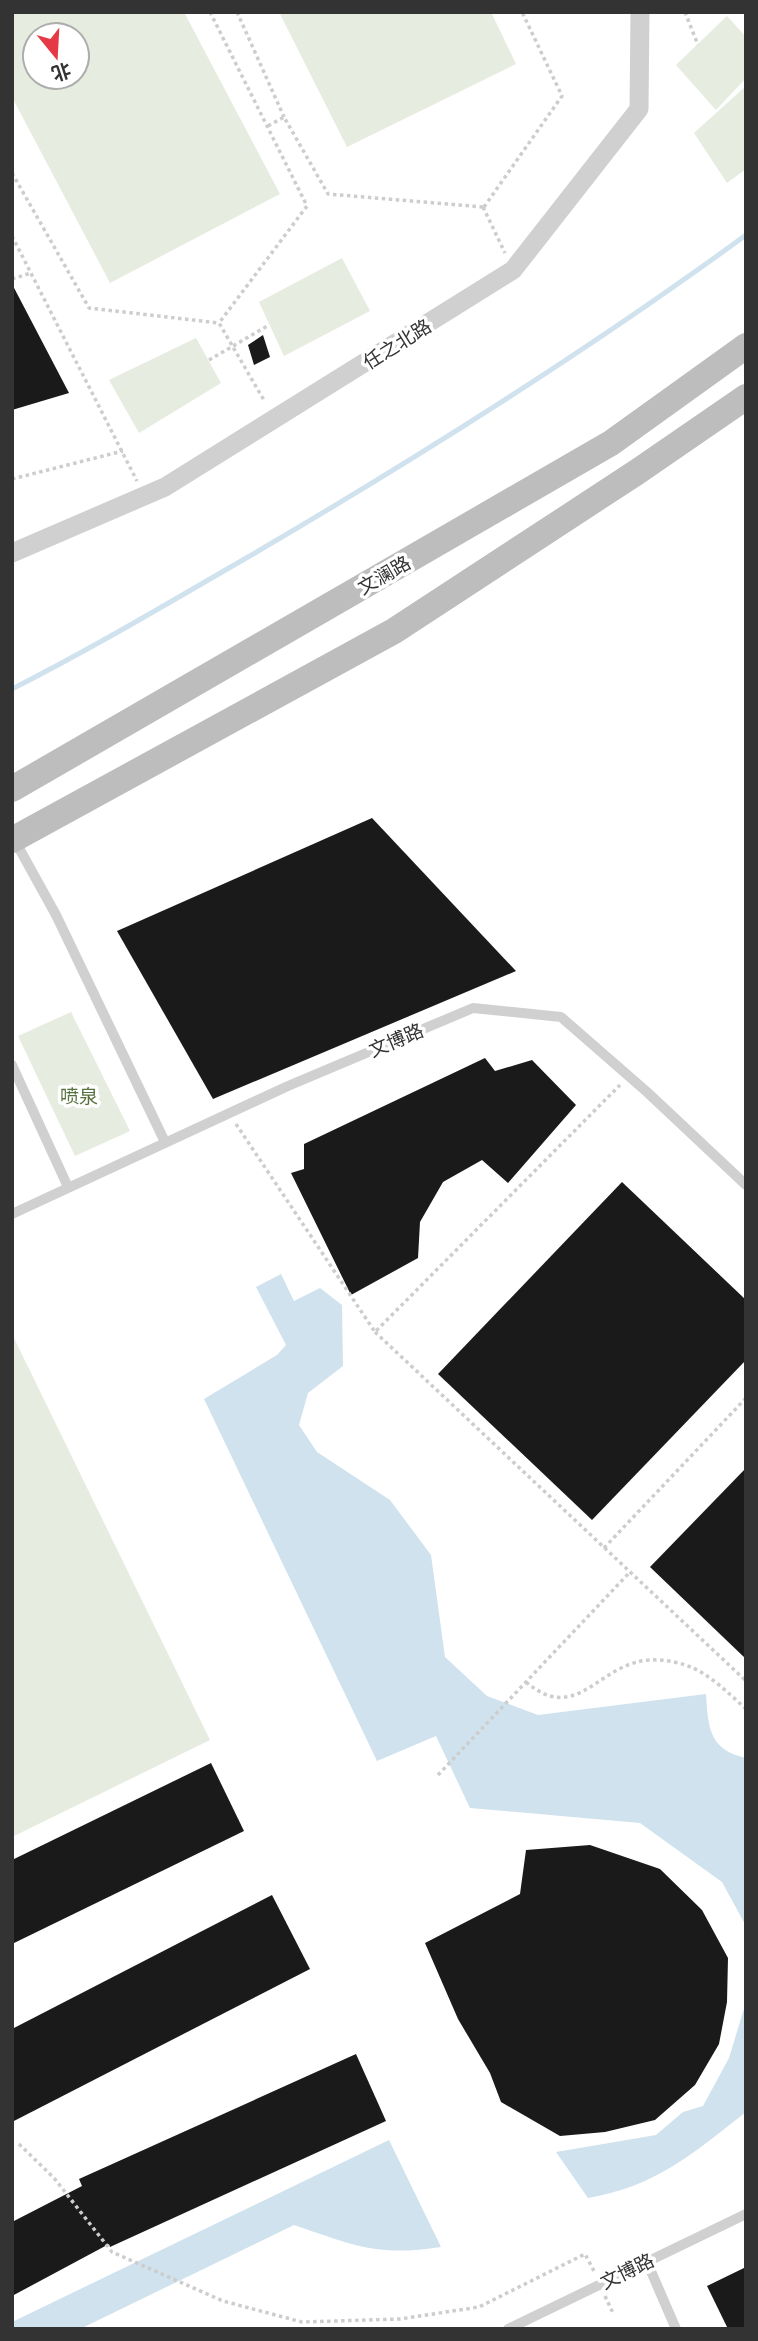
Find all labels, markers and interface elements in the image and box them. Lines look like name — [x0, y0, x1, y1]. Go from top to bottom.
north arrow — [21, 21, 91, 91]
text: 北 — [48, 56, 74, 87]
street label: 任之北路 — [358, 314, 437, 376]
street label: 文澜路 — [353, 550, 416, 601]
street label: 文博路 — [365, 1018, 428, 1064]
park label: 喷泉 — [60, 1084, 98, 1110]
street label: 文博路 — [596, 2248, 659, 2296]

